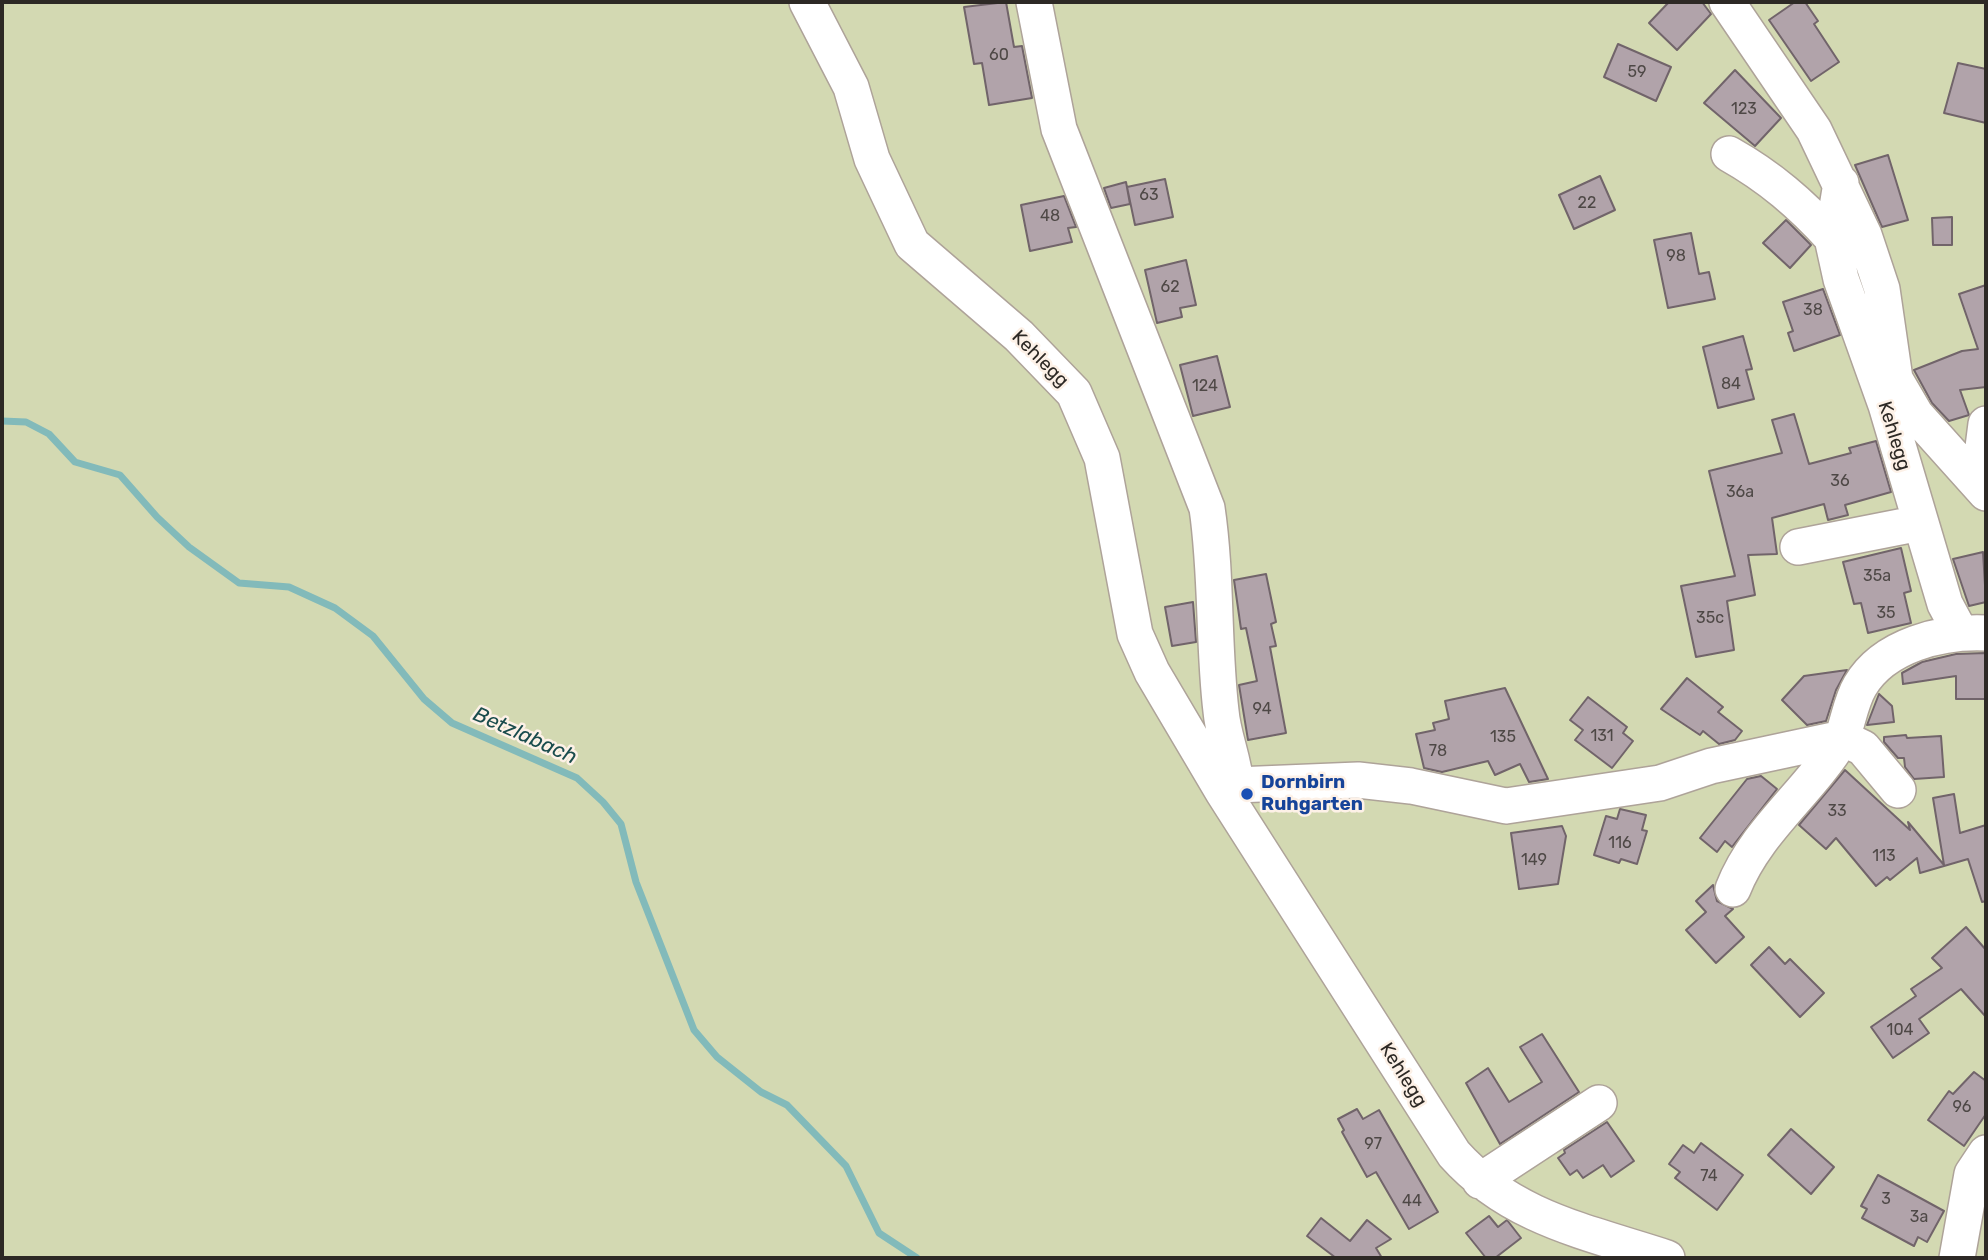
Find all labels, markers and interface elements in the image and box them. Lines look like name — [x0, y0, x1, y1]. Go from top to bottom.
house number: 60 — [989, 45, 1009, 65]
house number: 59 — [1628, 62, 1646, 82]
house number: 123 — [1731, 99, 1757, 119]
house number: 63 — [1139, 185, 1159, 205]
house number: 22 — [1578, 193, 1596, 213]
house number: 48 — [1040, 206, 1060, 226]
house number: 98 — [1666, 246, 1686, 266]
house number: 62 — [1160, 277, 1180, 297]
house number: 38 — [1803, 300, 1823, 320]
street label: Kehlegg — [1007, 326, 1073, 392]
house number: 84 — [1721, 374, 1741, 394]
house number: 124 — [1192, 376, 1218, 396]
street label: Kehlegg — [1873, 399, 1915, 473]
house number: 36 — [1830, 471, 1850, 491]
house number: 36a — [1726, 482, 1754, 502]
house number: 35a — [1863, 566, 1891, 586]
house number: 35 — [1876, 603, 1896, 623]
house number: 35c — [1696, 608, 1724, 628]
house number: 94 — [1252, 699, 1272, 719]
water label: Betzlabach — [469, 702, 581, 770]
house number: 131 — [1590, 726, 1614, 746]
house number: 135 — [1490, 727, 1516, 747]
house number: 78 — [1429, 741, 1447, 761]
place label: Dornbirn Ruhgarten — [1261, 772, 1363, 816]
marker: Dornbirn Ruhgarten — [1239, 786, 1255, 802]
house number: 33 — [1827, 801, 1847, 821]
house number: 116 — [1608, 833, 1632, 853]
house number: 113 — [1872, 846, 1896, 866]
house number: 149 — [1521, 850, 1547, 870]
house number: 104 — [1887, 1020, 1913, 1040]
street label: Kehlegg — [1375, 1039, 1431, 1111]
house number: 96 — [1953, 1097, 1971, 1117]
house number: 97 — [1364, 1134, 1382, 1154]
house number: 74 — [1700, 1166, 1718, 1186]
house number: 3 — [1881, 1189, 1891, 1209]
house number: 44 — [1402, 1191, 1422, 1211]
house number: 3a — [1910, 1207, 1928, 1227]

